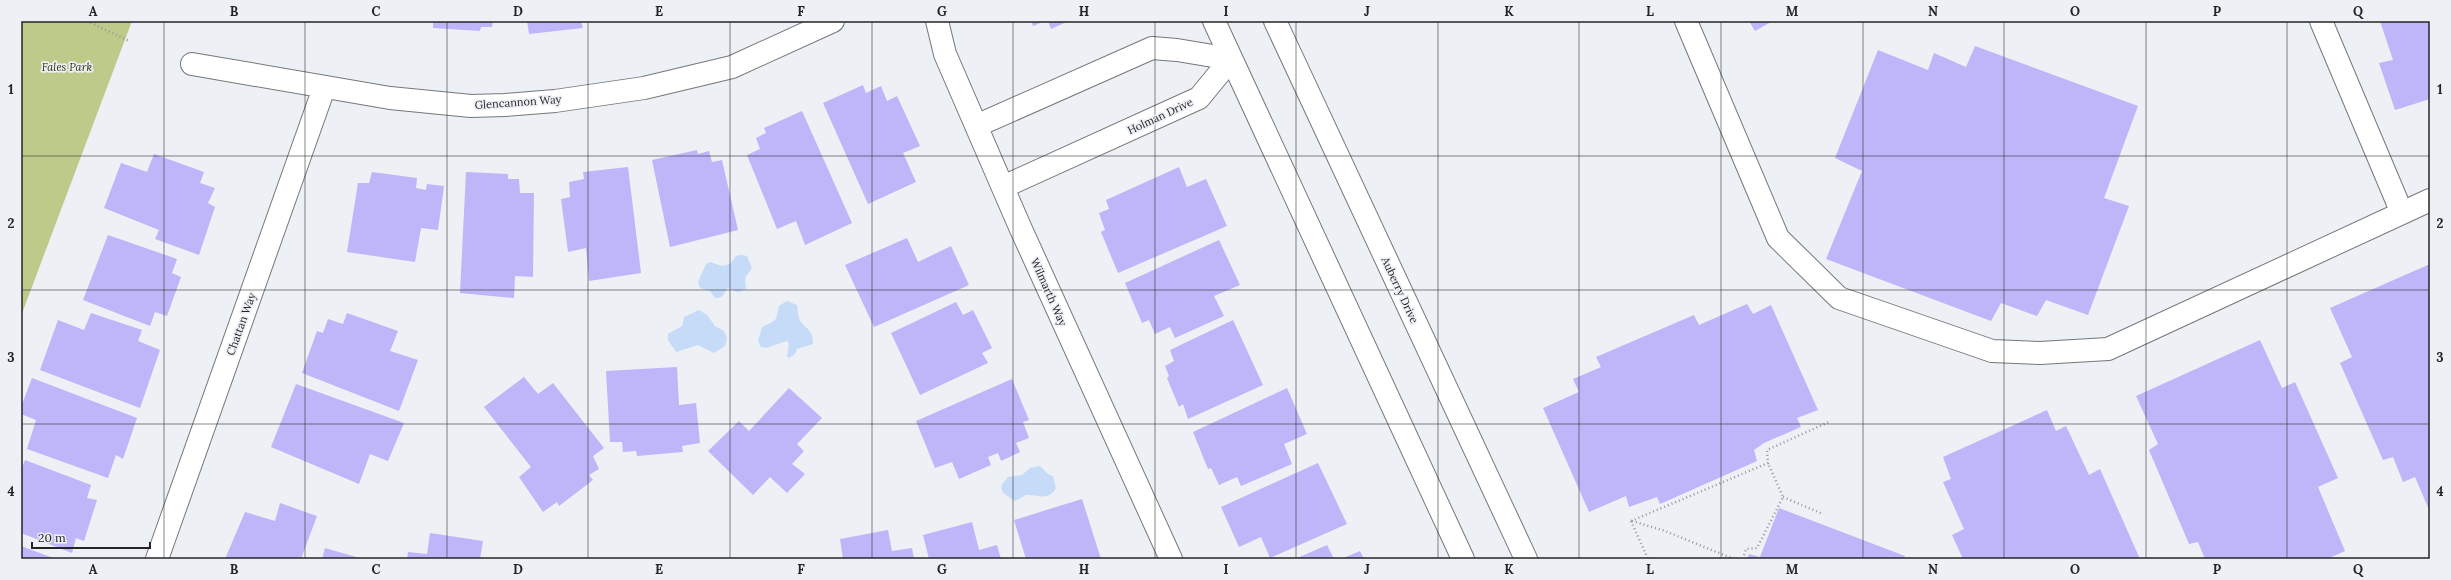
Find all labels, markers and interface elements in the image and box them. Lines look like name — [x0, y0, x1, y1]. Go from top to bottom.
text: A — [89, 3, 98, 20]
text: B — [230, 3, 239, 20]
text: C — [372, 3, 381, 20]
text: D — [513, 3, 523, 20]
text: E — [655, 3, 663, 20]
text: F — [797, 3, 805, 20]
text: G — [937, 3, 947, 20]
text: H — [1079, 3, 1089, 20]
text: I — [1223, 3, 1229, 20]
text: J — [1364, 3, 1370, 20]
text: K — [1504, 3, 1514, 20]
text: L — [1646, 3, 1654, 20]
text: M — [1786, 3, 1799, 20]
text: N — [1928, 3, 1938, 20]
text: O — [2070, 3, 2080, 20]
text: P — [2213, 3, 2222, 20]
text: Q — [2353, 3, 2364, 20]
park label: Fales Park — [42, 60, 93, 74]
text: 1 — [8, 81, 14, 98]
text: 1 — [2437, 81, 2443, 98]
street label: Glencannon Way — [474, 92, 562, 112]
street label: Holman Drive — [1125, 95, 1195, 137]
text: 2 — [8, 215, 15, 232]
text: 2 — [2437, 215, 2444, 232]
street label: Auberry Drive — [1378, 254, 1422, 325]
street label: Wilmarth Way — [1028, 256, 1070, 328]
street label: Chattan Way — [223, 291, 259, 357]
text: 3 — [7, 349, 15, 366]
text: 3 — [2436, 349, 2444, 366]
text: 4 — [7, 483, 15, 500]
text: 4 — [2436, 483, 2444, 500]
scale bar — [32, 524, 150, 550]
text: 20 m — [38, 530, 66, 545]
text: A — [89, 561, 98, 578]
text: B — [230, 561, 239, 578]
text: C — [372, 561, 381, 578]
text: D — [513, 561, 523, 578]
text: E — [655, 561, 663, 578]
text: F — [797, 561, 805, 578]
text: G — [937, 561, 947, 578]
text: H — [1079, 561, 1089, 578]
text: I — [1223, 561, 1229, 578]
text: J — [1364, 561, 1370, 578]
text: K — [1504, 561, 1514, 578]
text: L — [1646, 561, 1654, 578]
text: M — [1786, 561, 1799, 578]
text: N — [1928, 561, 1938, 578]
text: O — [2070, 561, 2080, 578]
text: P — [2213, 561, 2222, 578]
text: Q — [2353, 561, 2364, 578]

